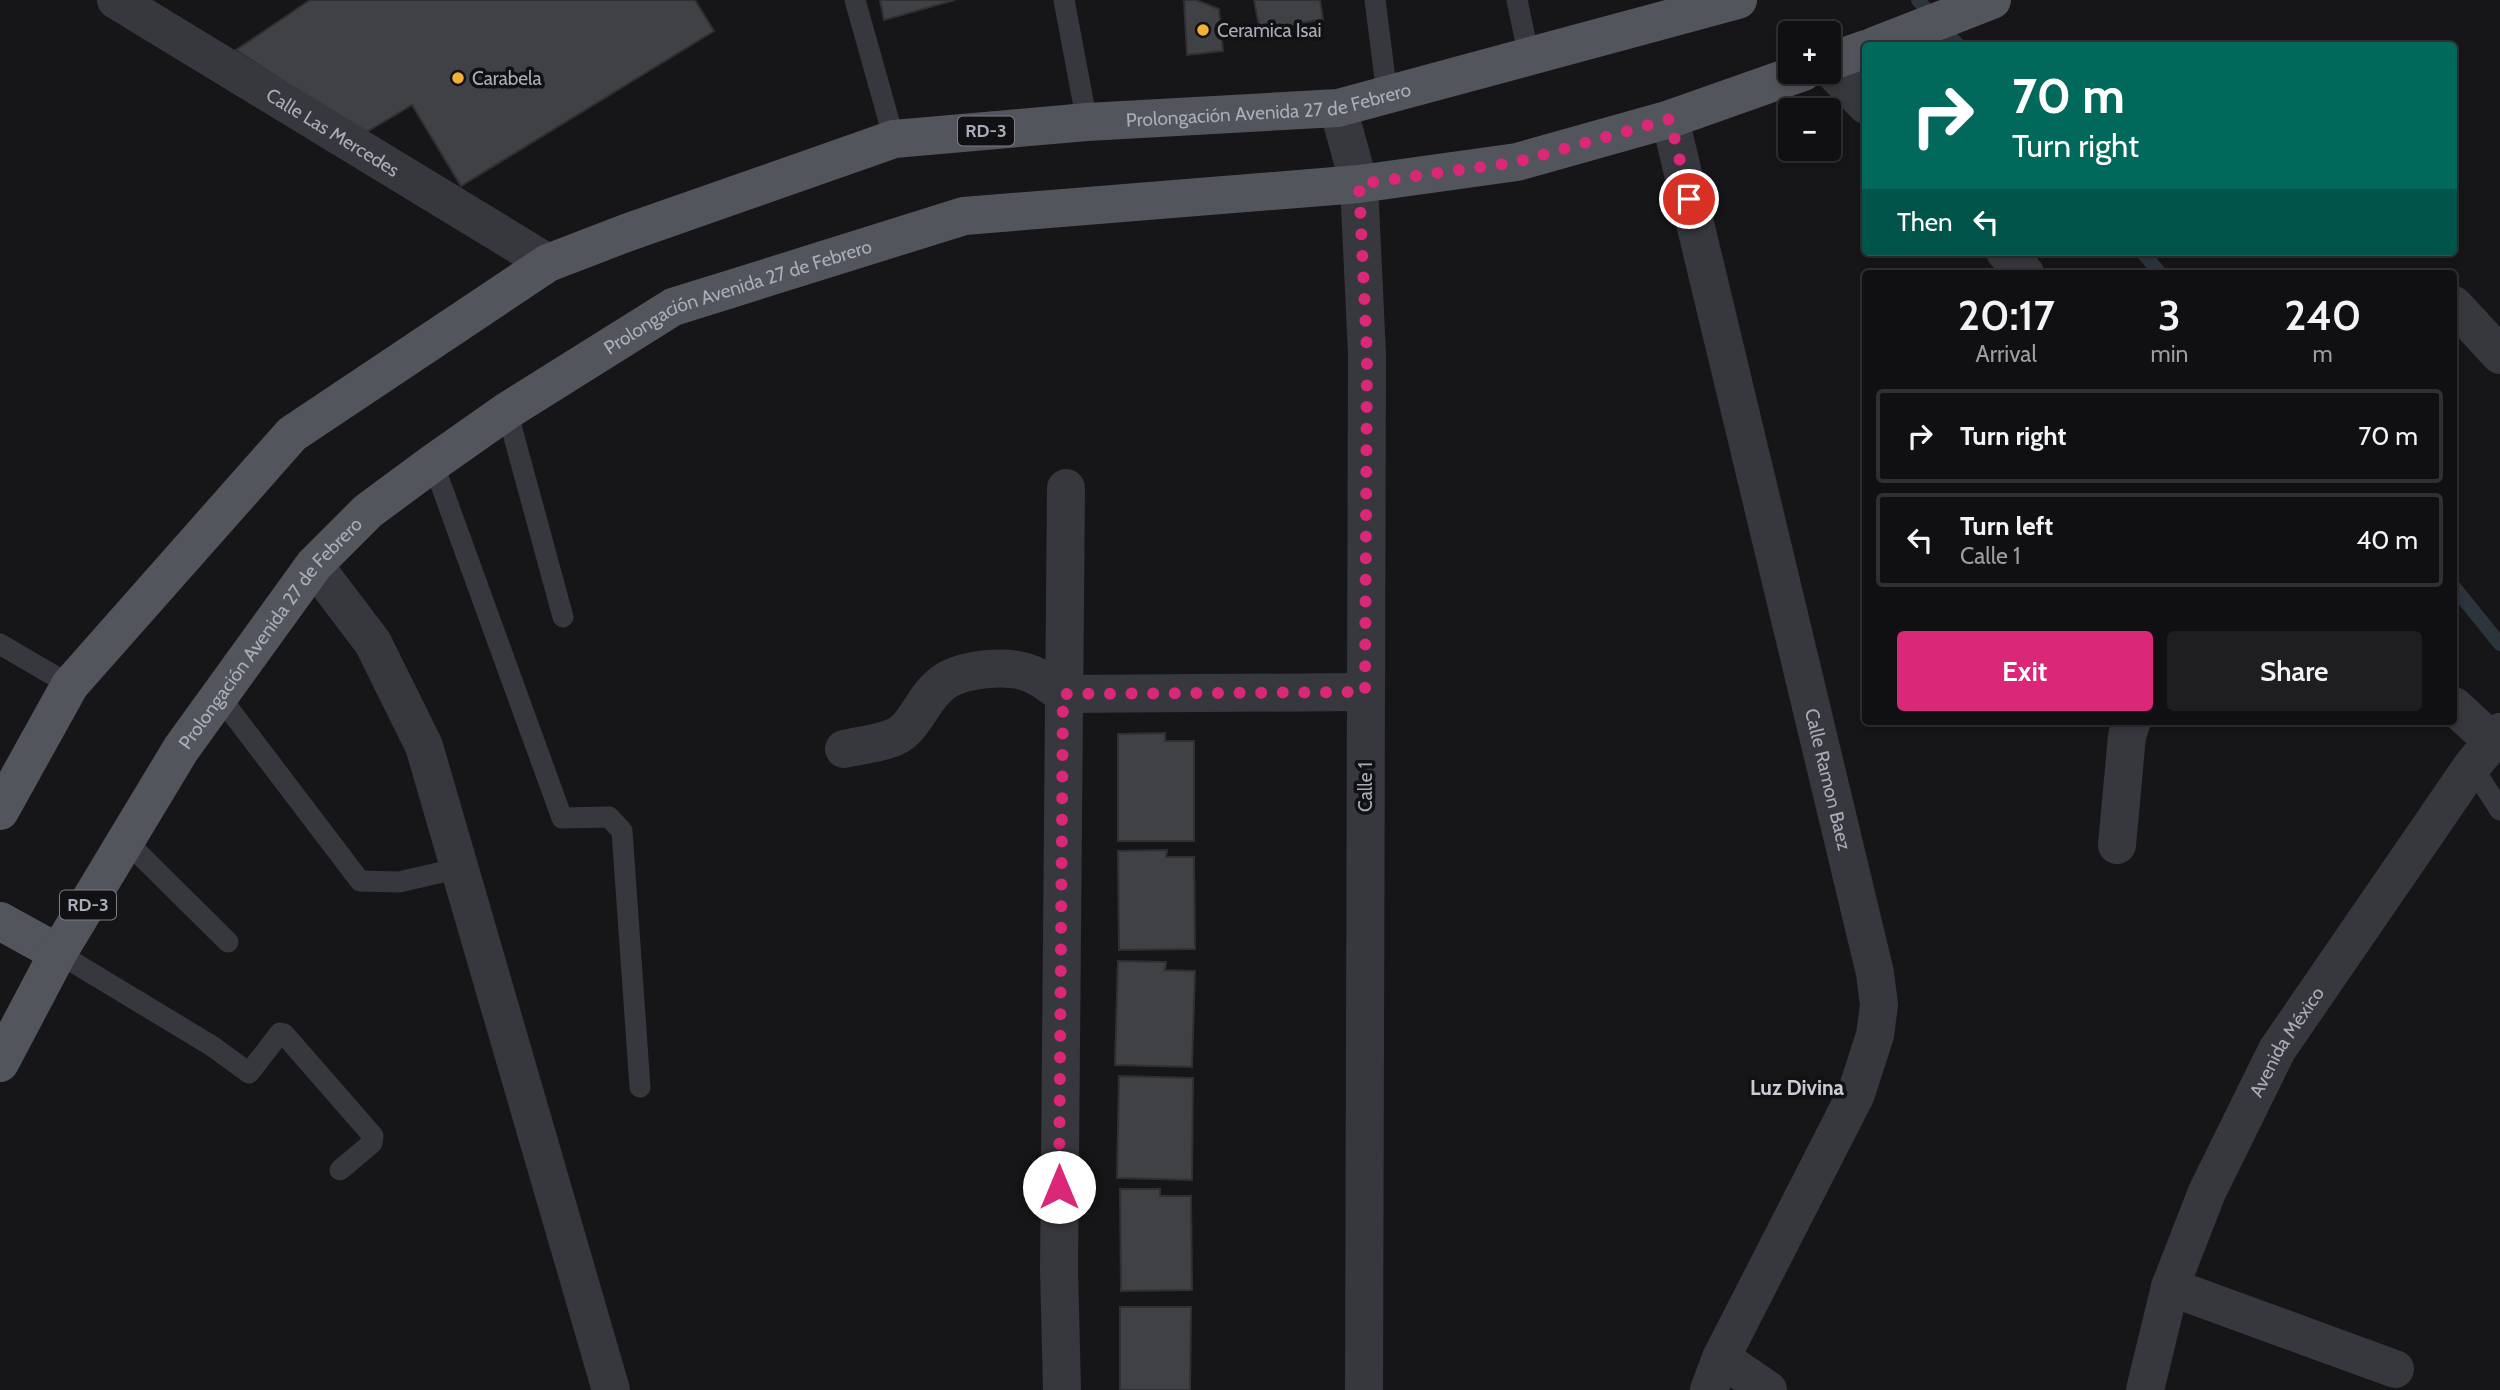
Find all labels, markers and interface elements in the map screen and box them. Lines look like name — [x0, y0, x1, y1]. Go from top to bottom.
place label: Ceramica Isai — [1217, 19, 1322, 42]
map controls — [1778, 21, 1841, 161]
button: + — [1778, 21, 1841, 84]
marker: Ceramica Isai — [1195, 22, 1211, 38]
text: 70 m — [2012, 66, 2125, 125]
place label: Carabela — [472, 67, 542, 90]
marker: Carabela — [450, 70, 466, 86]
icon: right — [1897, 70, 1988, 161]
street label: Prolongación Avenida 27 de Febrero — [1125, 78, 1413, 132]
street label: Calle Las Mercedes — [262, 83, 404, 182]
button: − — [1778, 98, 1841, 161]
road number: RD-3 — [958, 116, 1014, 146]
text: Turn right — [2012, 126, 2139, 165]
pin — [1659, 169, 1719, 229]
icon: arrive — [1670, 180, 1708, 218]
icon: left — [1967, 203, 2005, 241]
text: Then — [1897, 206, 1953, 238]
street label: Prolongación Avenida 27 de Febrero — [600, 235, 875, 359]
text: 20:17 — [1958, 289, 2055, 341]
text: 3 — [2158, 289, 2181, 341]
text: 240 — [2284, 289, 2361, 341]
text: Arrival — [1976, 340, 2037, 368]
text: min — [2150, 340, 2188, 368]
text: m — [2313, 340, 2333, 368]
icon: right — [1901, 417, 1939, 455]
text: Turn right — [1960, 420, 2066, 452]
text: 70 m — [2358, 420, 2418, 452]
text: Turn left — [1960, 510, 2053, 542]
street label: Prolongación Avenida 27 de Febrero — [174, 513, 367, 754]
icon: left — [1901, 521, 1939, 559]
text: 40 m — [2356, 524, 2418, 556]
text: Calle 1 — [1960, 542, 2020, 570]
button: Exit — [1897, 631, 2153, 711]
button: Share — [2167, 631, 2422, 711]
street label: Calle Ramon Baez — [1800, 706, 1856, 853]
street label: Calle 1 — [1354, 762, 1377, 812]
road number: RD-3 — [60, 890, 116, 920]
street label: Avenida México — [2245, 982, 2329, 1101]
district label: Luz Divina — [1750, 1075, 1845, 1100]
position arrow — [1022, 1150, 1096, 1224]

